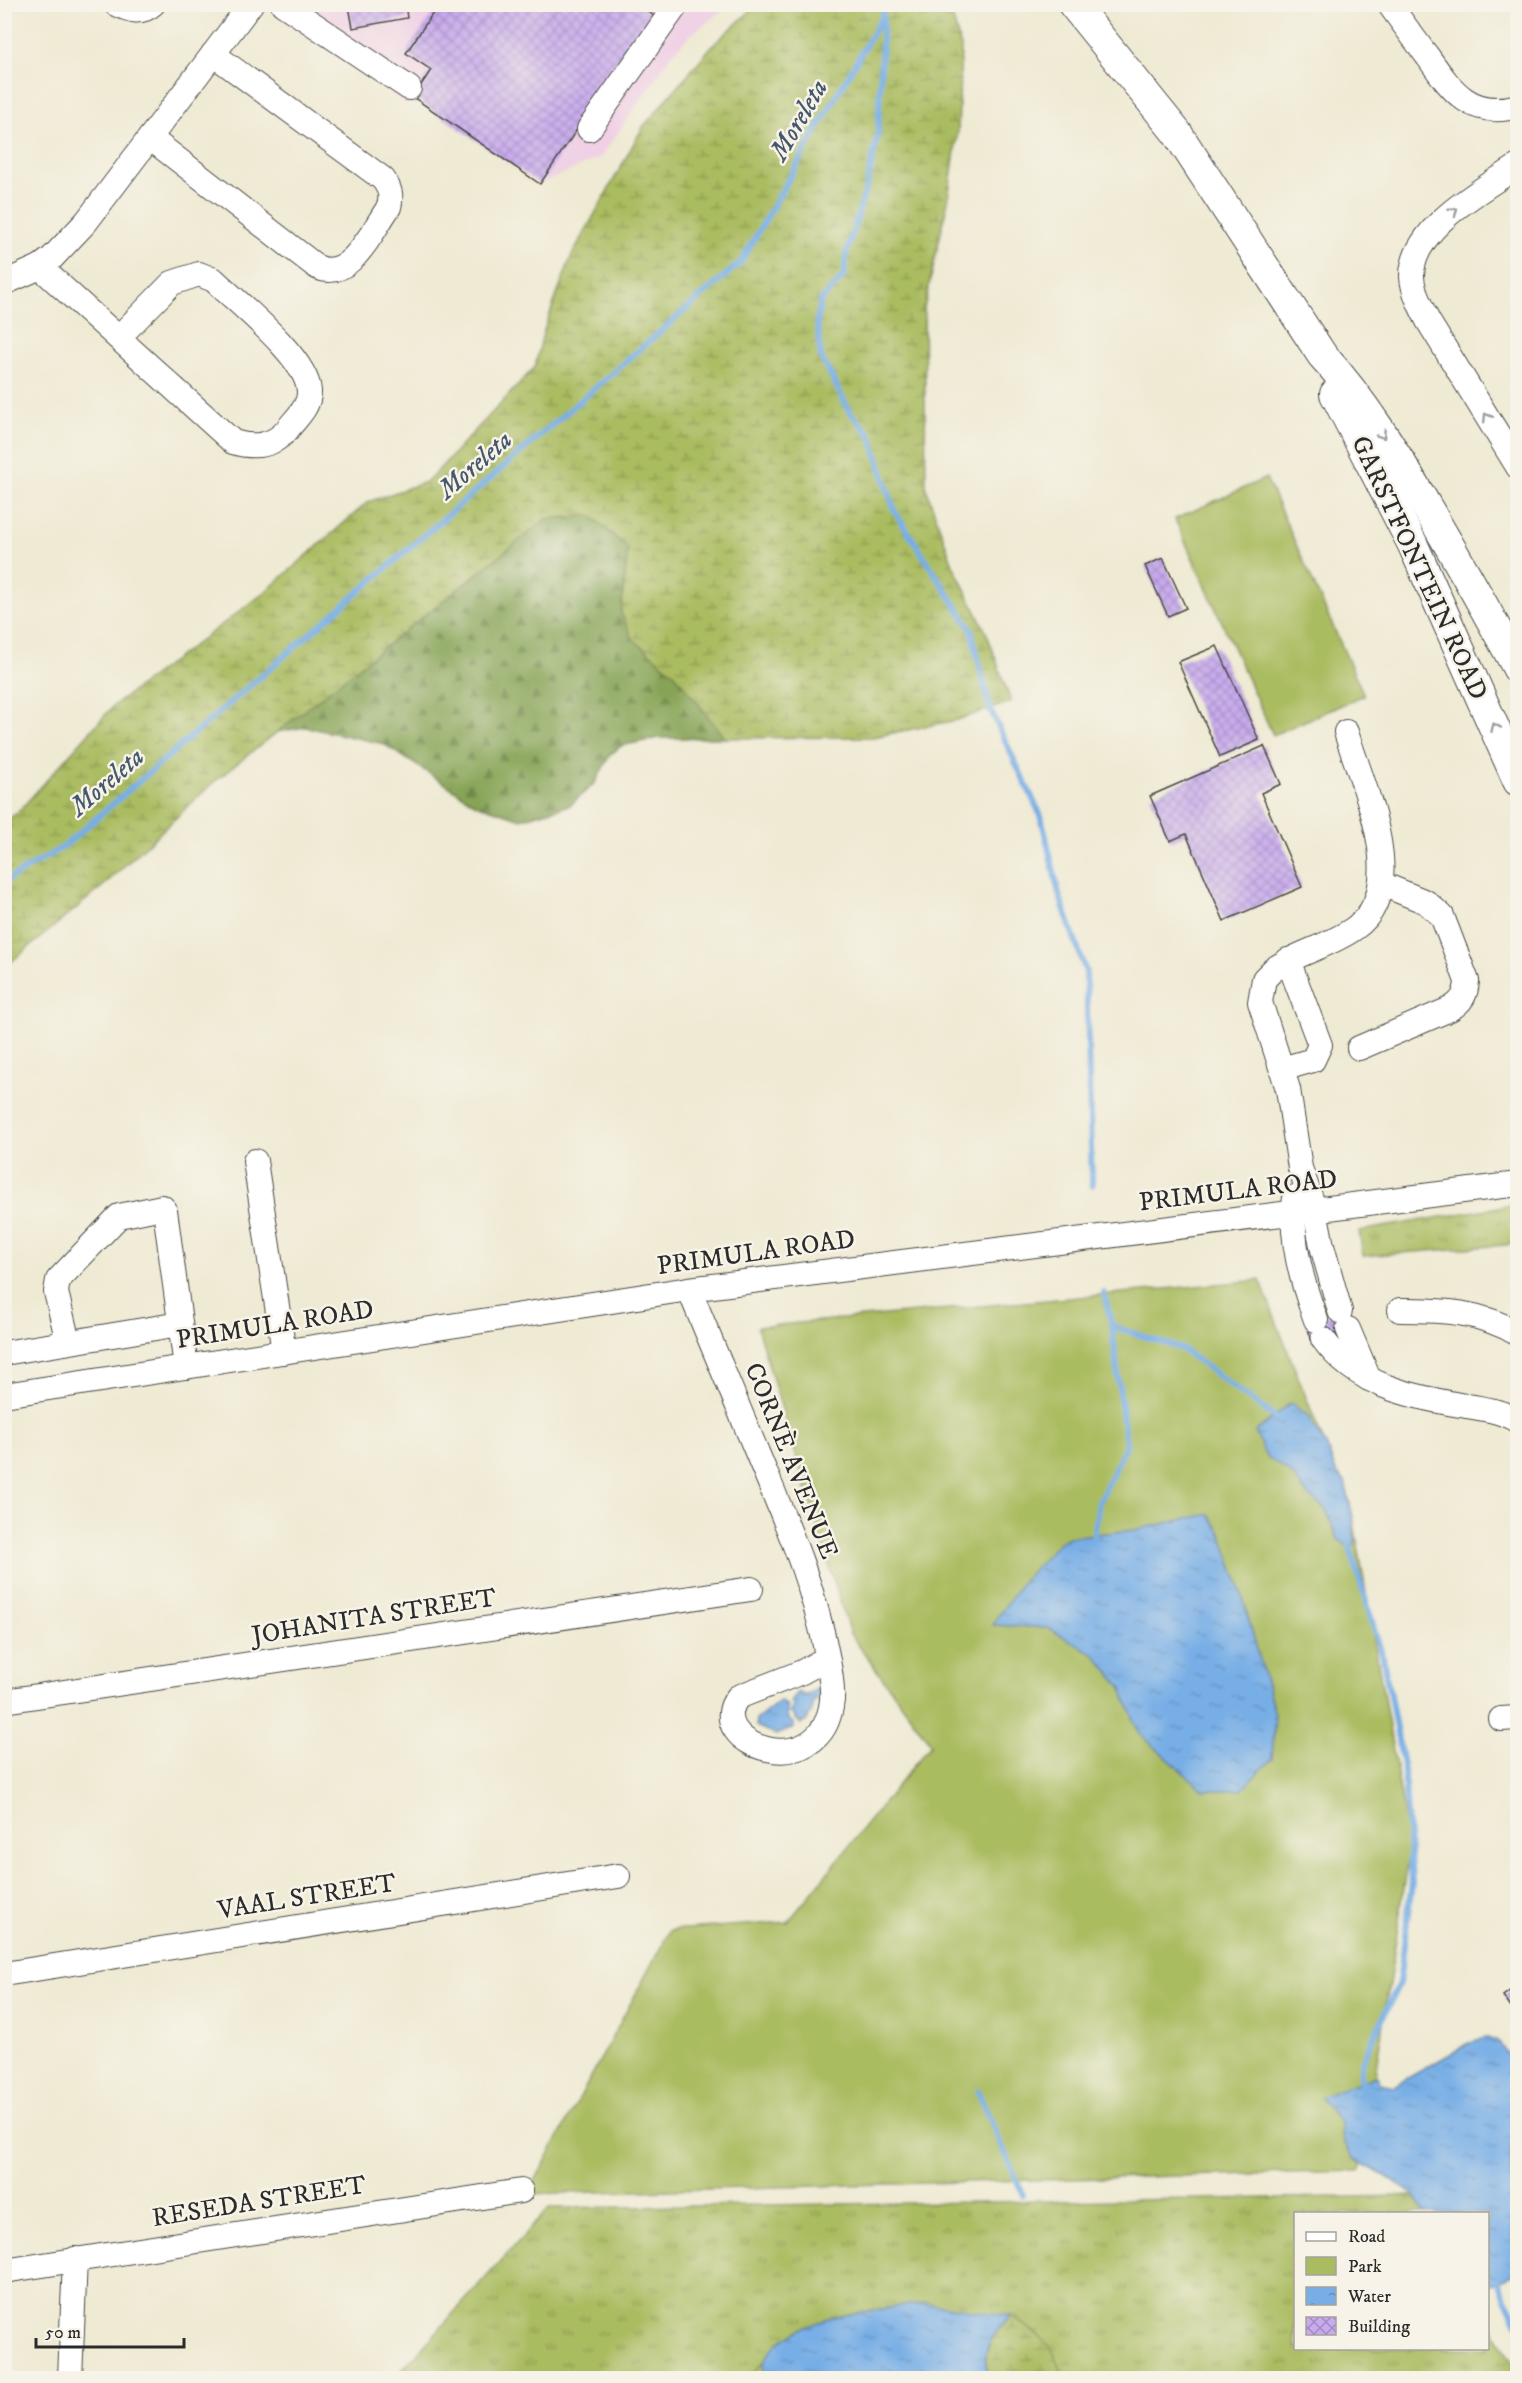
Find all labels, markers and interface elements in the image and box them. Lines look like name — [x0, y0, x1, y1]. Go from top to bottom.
water label: Moreleta — [761, 73, 836, 168]
one-way arrow — [1448, 207, 1459, 218]
one-way arrow — [1483, 413, 1495, 423]
water label: Moreleta — [429, 423, 519, 508]
one-way arrow — [1375, 429, 1387, 439]
street label: GARSTFONTEIN ROAD — [1343, 431, 1495, 705]
one-way arrow — [1490, 723, 1502, 734]
water label: Moreleta — [61, 740, 151, 825]
street label: PRIMULA ROAD — [1137, 1162, 1339, 1220]
street label: PRIMULA ROAD — [655, 1223, 857, 1283]
street label: PRIMULA ROAD — [174, 1293, 376, 1357]
street label: CORNÈ AVENUE — [737, 1358, 845, 1564]
street label: JOHANITA STREET — [247, 1581, 499, 1653]
street label: VAAL STREET — [215, 1867, 399, 1928]
street label: RESEDA STREET — [150, 2169, 369, 2235]
legend — [1294, 2212, 1489, 2350]
text: Road — [1348, 2226, 1385, 2248]
text: Park — [1348, 2256, 1382, 2278]
text: Water — [1347, 2286, 1391, 2308]
scale bar — [36, 2311, 184, 2349]
text: Building — [1348, 2316, 1410, 2338]
text: 50 m — [45, 2322, 81, 2344]

